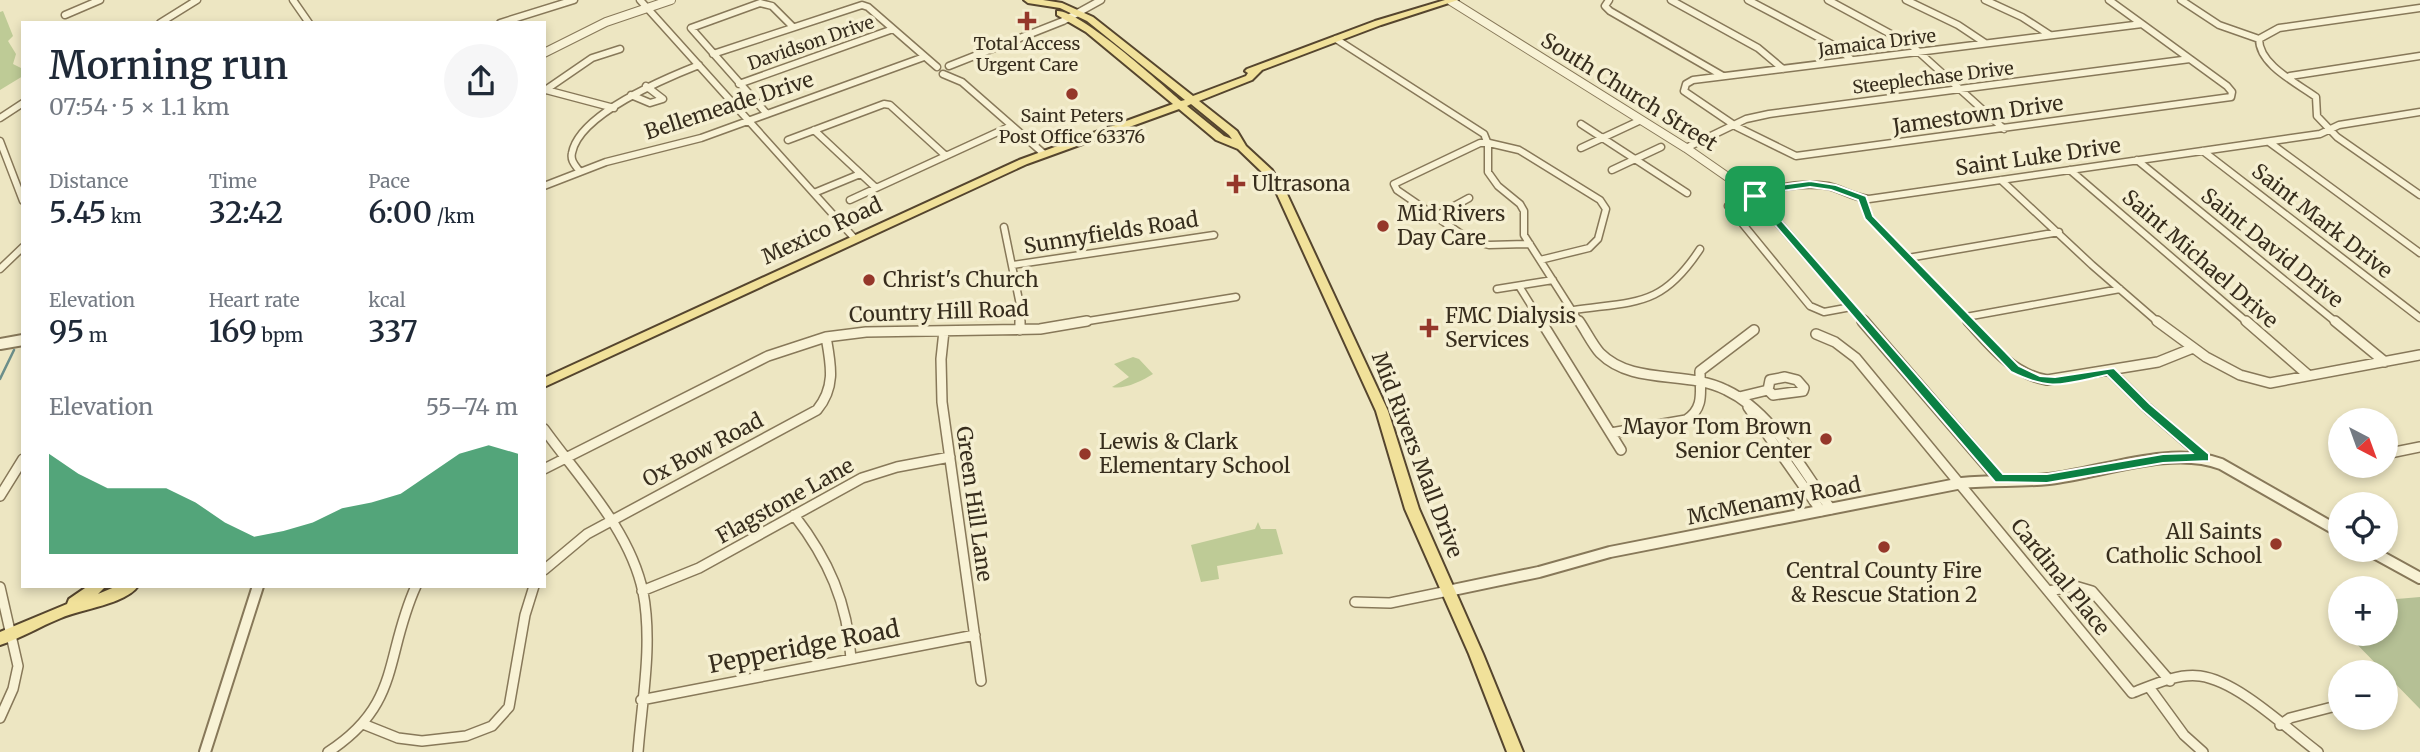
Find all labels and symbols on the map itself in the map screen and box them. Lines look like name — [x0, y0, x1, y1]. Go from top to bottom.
street label: Davidson Drive — [745, 10, 877, 75]
marker: Total Access Urgent Care — [1017, 11, 1037, 31]
street label: Jamaica Drive — [1816, 24, 1937, 61]
street label: South Church Street — [1536, 26, 1723, 157]
place label: Total Access Urgent Care — [974, 32, 1081, 76]
street label: Steeplechase Drive — [1851, 56, 2015, 99]
street label: Bellemeade Drive — [641, 65, 817, 146]
marker: Saint Peters Post Office 63376 — [1064, 86, 1080, 102]
street label: Jamestown Drive — [1890, 89, 2065, 140]
place label: Saint Peters Post Office 63376 — [999, 104, 1145, 148]
street label: Saint Luke Drive — [1954, 132, 2122, 181]
street label: Saint Mark Drive — [2246, 157, 2398, 284]
pin — [1725, 166, 1785, 226]
place label: Ultrasona — [1252, 170, 1350, 197]
marker: Ultrasona — [1226, 174, 1246, 194]
street label: Saint David Drive — [2196, 182, 2349, 313]
street label: Saint Michael Drive — [2117, 184, 2284, 334]
street label: Mexico Road — [757, 191, 887, 270]
place label: Mid Rivers Day Care — [1397, 200, 1505, 251]
street label: Sunnyfields Road — [1022, 205, 1200, 260]
marker: Mid Rivers Day Care — [1375, 218, 1391, 234]
place label: Christ's Church — [883, 266, 1039, 293]
marker: Christ's Church — [861, 272, 877, 288]
street label: Country Hill Road — [848, 295, 1030, 328]
place label: FMC Dialysis Services — [1445, 302, 1576, 353]
marker: FMC Dialysis Services — [1419, 318, 1439, 338]
street label: Mid Rivers Mall Drive — [1366, 348, 1469, 562]
street label: Ox Bow Road — [638, 406, 768, 493]
north arrow — [2328, 408, 2398, 478]
place label: Mayor Tom Brown Senior Center — [1623, 413, 1812, 464]
street label: Green Hill Lane — [950, 425, 999, 583]
place label: Lewis & Clark Elementary School — [1099, 428, 1291, 479]
marker: Mayor Tom Brown Senior Center — [1818, 431, 1834, 447]
marker: Lewis & Clark Elementary School — [1077, 446, 1093, 462]
street label: Flagstone Lane — [711, 452, 858, 550]
street label: McMenamy Road — [1685, 470, 1863, 531]
street label: Cardinal Place — [2005, 513, 2116, 641]
place label: All Saints Catholic School — [2106, 518, 2262, 569]
marker: All Saints Catholic School — [2268, 536, 2284, 552]
marker: Central County Fire & Rescue Station 2 — [1876, 539, 1892, 555]
place label: Central County Fire & Rescue Station 2 — [1786, 557, 1982, 608]
street label: Pepperidge Road — [706, 613, 902, 680]

